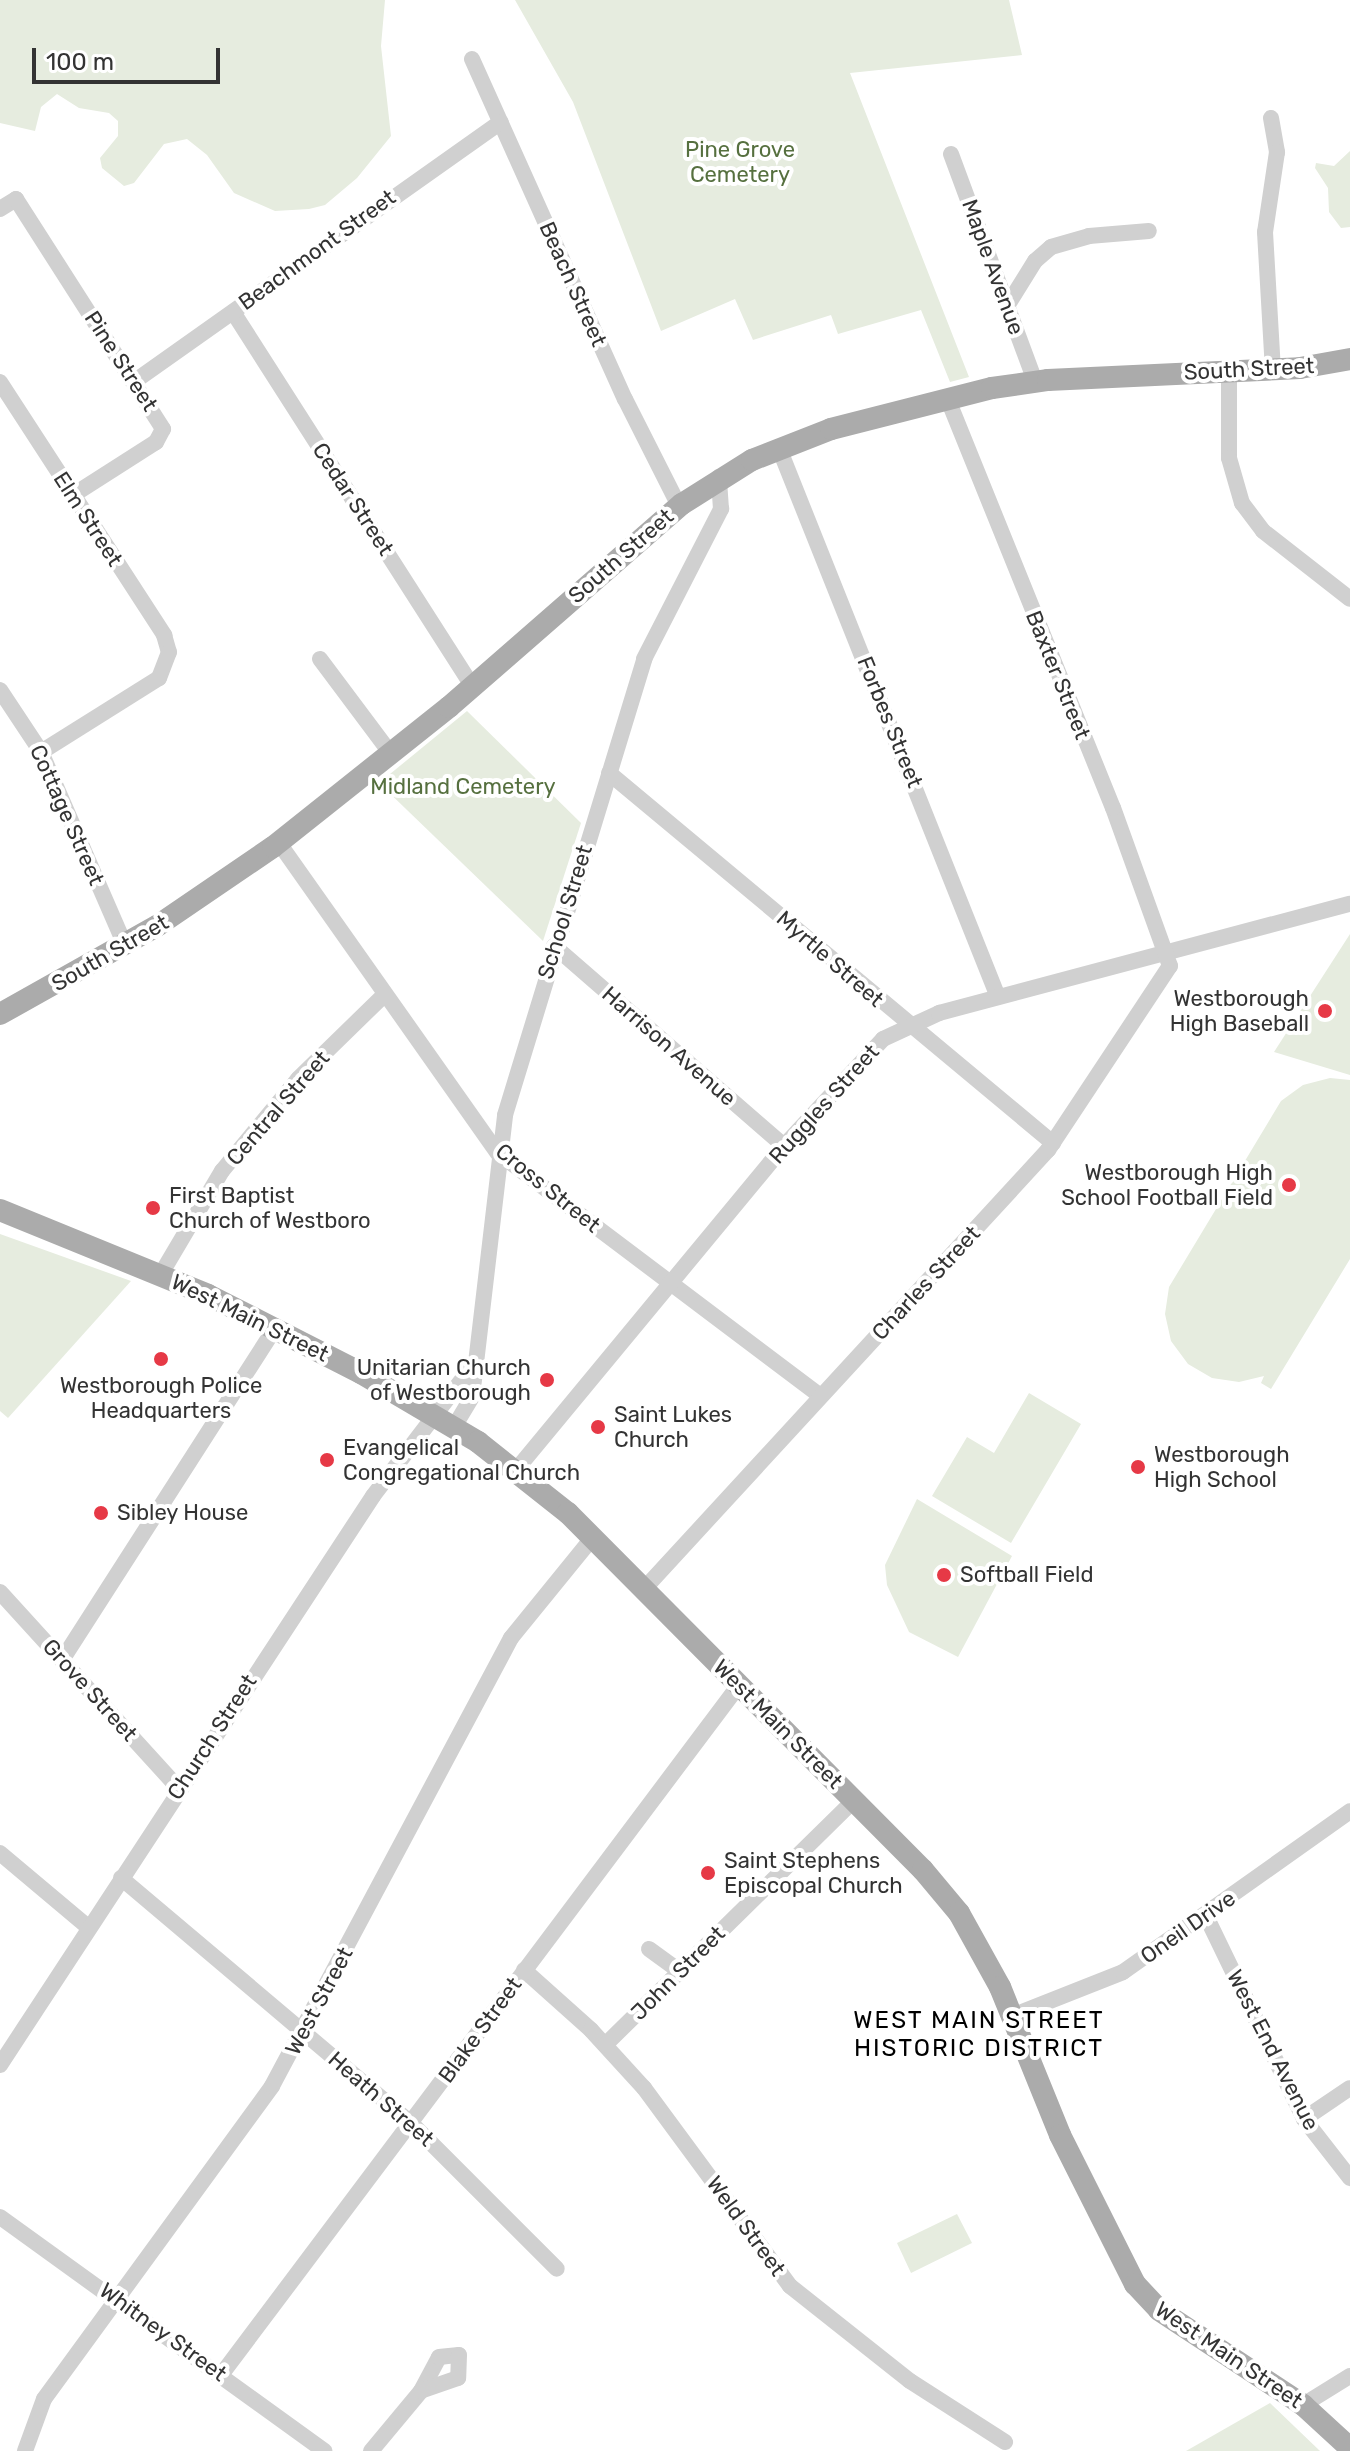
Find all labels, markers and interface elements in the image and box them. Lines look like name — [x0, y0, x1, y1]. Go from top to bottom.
scale bar — [36, 32, 224, 82]
text: 100 m — [46, 48, 114, 76]
park label: Pine Grove Cemetery — [685, 136, 795, 188]
street label: Beachmont Street — [233, 184, 401, 316]
street label: Maple Avenue — [956, 195, 1030, 339]
street label: Beach Street — [534, 218, 612, 350]
street label: Pine Street — [79, 306, 163, 416]
street label: South Street — [1183, 352, 1315, 386]
street label: Cedar Street — [307, 437, 399, 561]
street label: Elm Street — [48, 467, 128, 571]
street label: South Street — [563, 503, 679, 609]
street label: Baxter Street — [1020, 607, 1096, 743]
street label: Forbes Street — [852, 653, 928, 791]
street label: Cottage Street — [24, 741, 110, 889]
park label: Midland Cemetery — [370, 774, 556, 800]
street label: School Street — [532, 842, 598, 982]
street label: Myrtle Street — [771, 905, 889, 1013]
street label: South Street — [47, 909, 173, 997]
street label: Harrison Avenue — [596, 980, 742, 1112]
place label: Westborough High Baseball — [1170, 985, 1309, 1036]
marker: Westborough High Baseball — [1316, 1002, 1334, 1020]
street label: Ruggles Street — [763, 1039, 885, 1169]
street label: Central Street — [221, 1045, 335, 1171]
street label: Cross Street — [490, 1138, 606, 1238]
place label: Westborough High School Football Field — [1061, 1159, 1273, 1210]
marker: Westborough High School Football Field — [1280, 1176, 1298, 1194]
place label: First Baptist Church of Westboro — [169, 1182, 371, 1234]
marker: First Baptist Church of Westboro — [144, 1199, 162, 1217]
street label: Charles Street — [866, 1220, 986, 1346]
street label: West Main Street — [167, 1268, 333, 1368]
marker: Westborough Police Headquarters — [152, 1350, 170, 1368]
place label: Unitarian Church of Westborough — [357, 1354, 531, 1406]
marker: Unitarian Church of Westborough — [538, 1371, 556, 1389]
place label: Westborough Police Headquarters — [60, 1372, 262, 1424]
place label: Saint Lukes Church — [614, 1401, 732, 1452]
marker: Saint Lukes Church — [589, 1418, 607, 1436]
place label: Evangelical Congregational Church — [343, 1434, 580, 1486]
place label: Westborough High School — [1154, 1441, 1290, 1492]
marker: Evangelical Congregational Church — [318, 1451, 336, 1469]
marker: Westborough High School — [1129, 1458, 1147, 1476]
place label: Sibley House — [117, 1500, 249, 1526]
marker: Sibley House — [92, 1504, 110, 1522]
place label: Softball Field — [960, 1562, 1093, 1588]
marker: Softball Field — [935, 1566, 953, 1584]
street label: Grove Street — [37, 1633, 143, 1747]
street label: West Main Street — [708, 1654, 848, 1794]
street label: Church Street — [162, 1669, 262, 1805]
place label: Saint Stephens Episcopal Church — [724, 1847, 903, 1898]
marker: Saint Stephens Episcopal Church — [699, 1864, 717, 1882]
street label: Oneil Drive — [1136, 1885, 1240, 1969]
street label: John Street — [625, 1920, 731, 2026]
street label: West Street — [280, 1943, 358, 2059]
street label: West End Avenue — [1221, 1965, 1325, 2135]
street label: Blake Street — [433, 1972, 527, 2088]
district label: WEST MAIN STREET HISTORIC DISTRICT — [853, 2007, 1105, 2063]
street label: Heath Street — [323, 2046, 439, 2152]
street label: Weld Street — [701, 2171, 791, 2281]
street label: Whitney Street — [94, 2277, 232, 2387]
street label: West Main Street — [1150, 2296, 1308, 2414]

